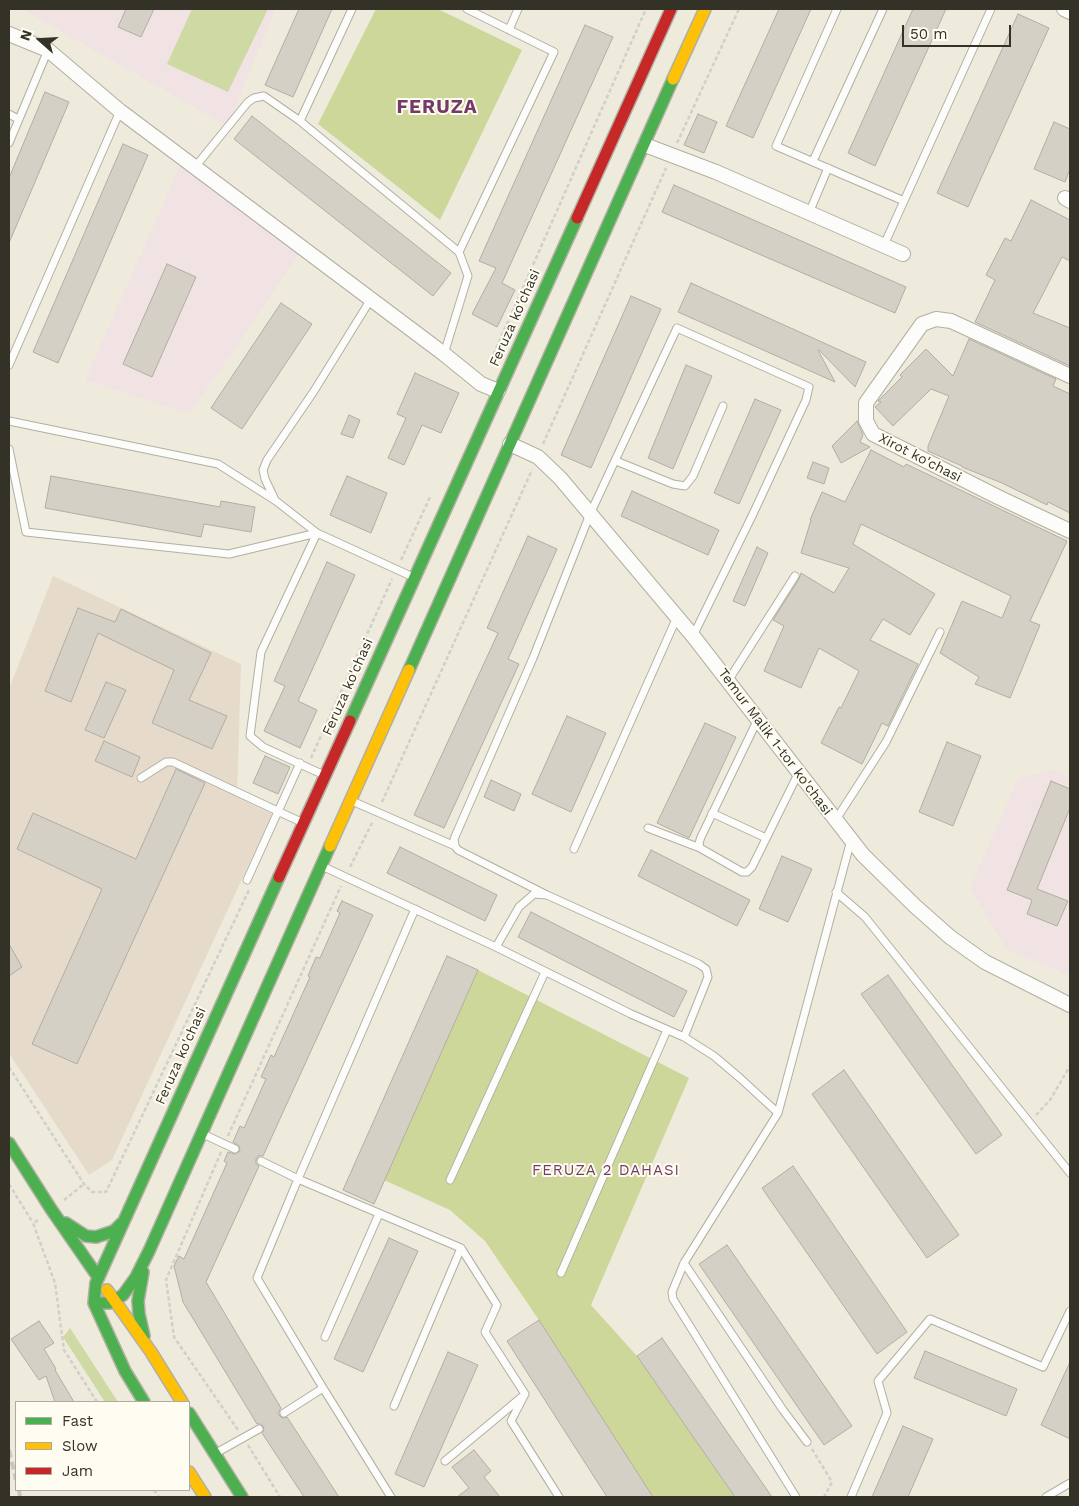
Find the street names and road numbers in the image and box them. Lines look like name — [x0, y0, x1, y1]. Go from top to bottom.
street label: Feruza ko'chasi — [486, 267, 544, 369]
street label: Xirot ko'chasi — [876, 430, 964, 486]
street label: Feruza ko'chasi — [319, 636, 377, 738]
street label: Temur Malik 1-tor ko'chasi — [714, 665, 836, 819]
street label: Feruza ko'chasi — [152, 1005, 210, 1107]

